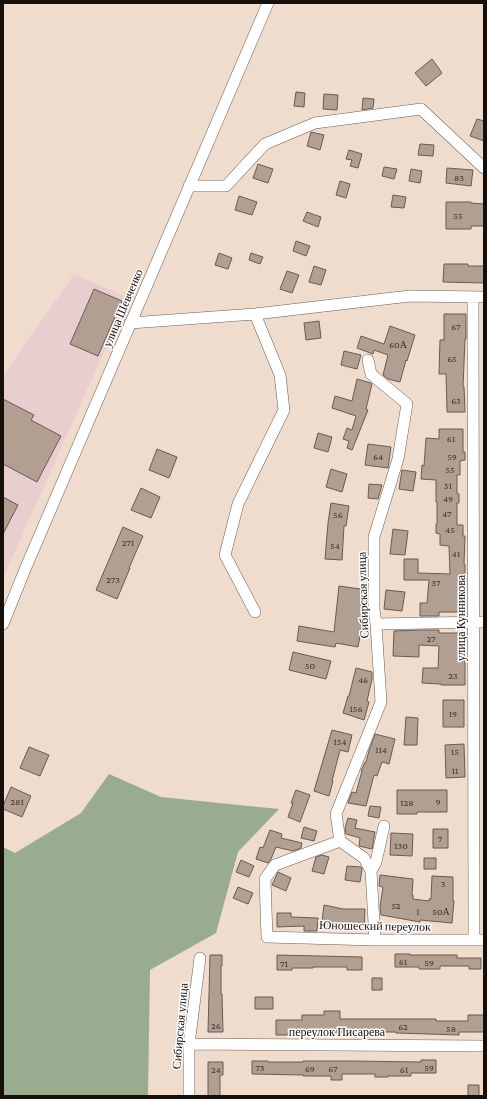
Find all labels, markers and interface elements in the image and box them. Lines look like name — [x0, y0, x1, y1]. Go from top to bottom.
house number: 83 — [454, 172, 464, 183]
house number: 55 — [453, 210, 463, 221]
street label: улица Шевченко — [100, 267, 146, 349]
house number: 67 — [451, 321, 461, 332]
house number: 60А — [389, 339, 408, 350]
house number: 65 — [447, 353, 457, 364]
house number: 63 — [451, 395, 461, 406]
house number: 61 — [447, 433, 455, 444]
house number: 64 — [373, 451, 383, 462]
house number: 59 — [447, 451, 457, 462]
house number: 55 — [445, 464, 455, 475]
house number: 51 — [444, 480, 452, 491]
house number: 49 — [443, 493, 453, 504]
house number: 47 — [442, 508, 452, 519]
house number: 56 — [333, 509, 343, 520]
house number: 45 — [445, 524, 455, 535]
house number: 271 — [122, 537, 134, 548]
house number: 54 — [330, 540, 340, 551]
house number: 41 — [452, 548, 460, 559]
street label: Сибирская улица — [354, 551, 372, 639]
house number: 273 — [106, 574, 120, 585]
street label: улица Кунникова — [454, 574, 468, 661]
house number: 37 — [431, 577, 441, 588]
house number: 27 — [426, 633, 436, 644]
house number: 50 — [305, 660, 316, 671]
house number: 23 — [448, 670, 458, 681]
house number: 46 — [358, 674, 368, 685]
house number: 156 — [349, 703, 363, 714]
house number: 19 — [449, 708, 457, 719]
house number: 154 — [333, 736, 347, 747]
house number: 114 — [375, 744, 387, 755]
house number: 15 — [451, 746, 459, 757]
house number: 11 — [452, 765, 458, 776]
house number: 281 — [10, 796, 24, 807]
house number: 9 — [435, 796, 441, 807]
house number: 128 — [400, 797, 414, 808]
house number: 7 — [438, 833, 443, 844]
house number: 130 — [394, 840, 408, 851]
house number: 3 — [441, 878, 446, 889]
house number: 52 — [391, 900, 401, 911]
house number: 1 — [416, 906, 420, 917]
house number: 50А — [432, 906, 451, 917]
street label: Юношеский переулок — [319, 918, 431, 934]
house number: 61 — [399, 956, 407, 967]
house number: 59 — [424, 957, 434, 968]
house number: 71 — [280, 958, 288, 969]
street label: Сибирская улица — [169, 982, 191, 1070]
house number: 26 — [211, 1020, 221, 1031]
house number: 62 — [398, 1021, 408, 1032]
house number: 58 — [446, 1023, 456, 1034]
street label: переулок Писарева — [289, 1025, 386, 1039]
house number: 73 — [255, 1062, 265, 1073]
house number: 59 — [424, 1062, 434, 1073]
house number: 69 — [305, 1063, 315, 1074]
house number: 67 — [328, 1063, 338, 1074]
house number: 24 — [211, 1064, 221, 1075]
house number: 61 — [400, 1064, 408, 1075]

